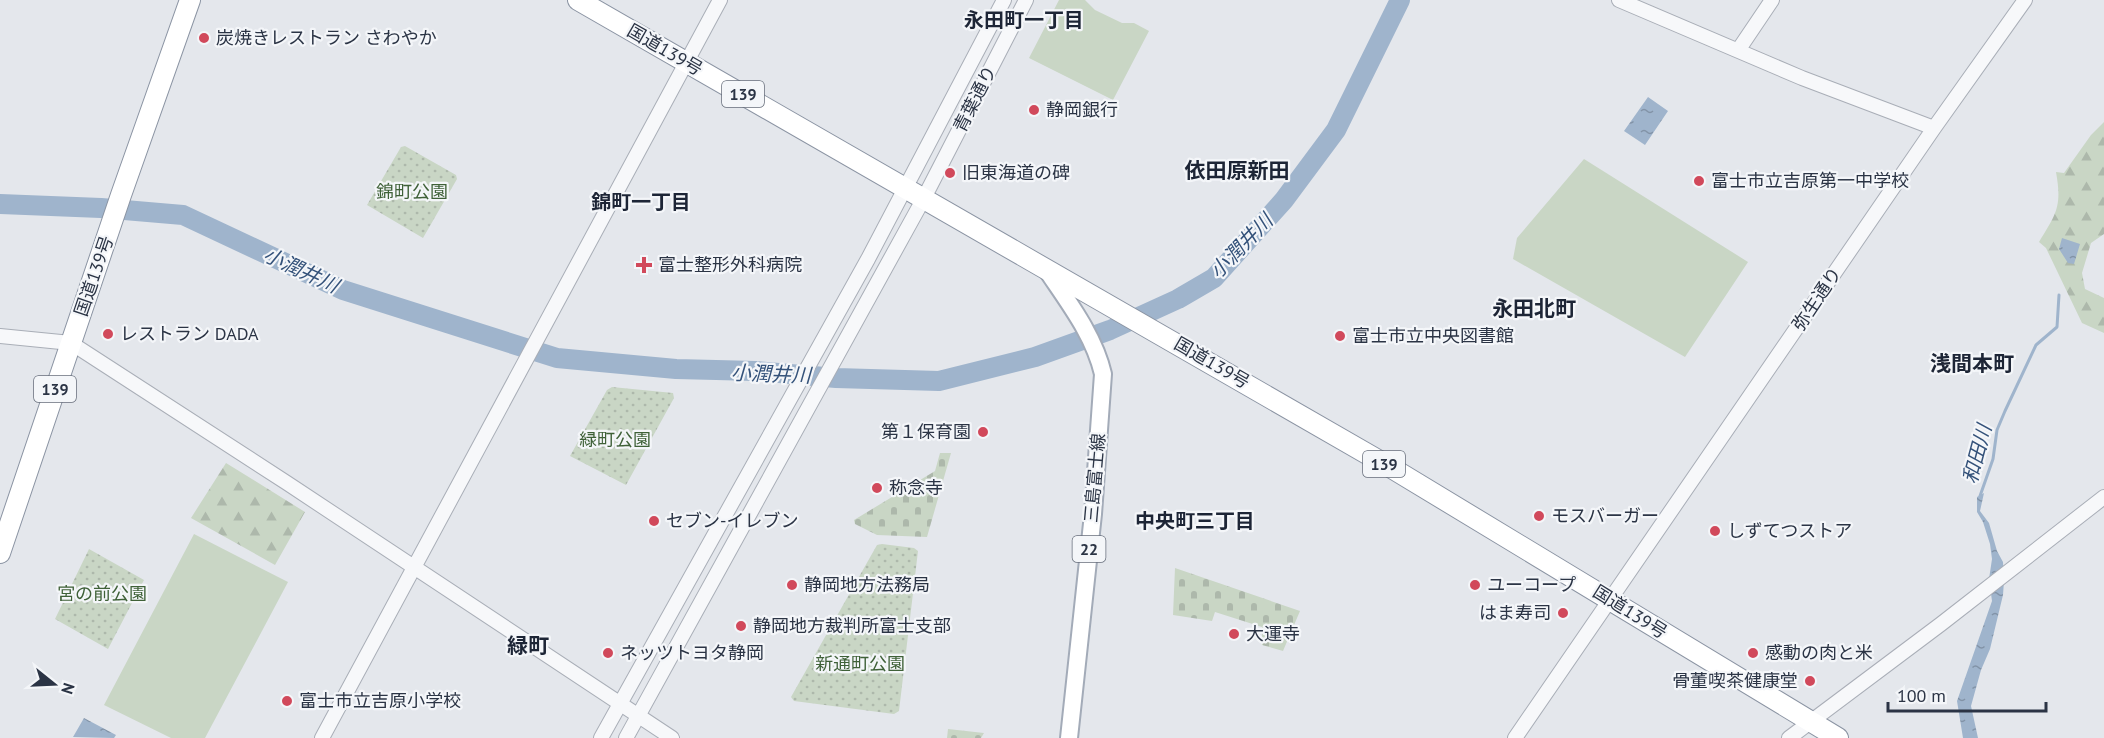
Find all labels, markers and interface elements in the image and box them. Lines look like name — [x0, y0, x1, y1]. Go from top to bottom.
district label: 永田町一丁目 — [964, 7, 1084, 33]
street label: 国道139号 — [623, 19, 707, 80]
place label: 炭焼きレストラン さわやか — [216, 26, 437, 49]
marker: 炭焼きレストラン さわやか — [197, 31, 211, 45]
street label: 青葉通り — [948, 61, 1001, 136]
road number: 139 — [722, 81, 764, 107]
place label: 静岡銀行 — [1046, 98, 1118, 121]
marker: 静岡銀行 — [1027, 103, 1041, 117]
district label: 依田原新田 — [1185, 157, 1290, 184]
place label: 旧東海道の碑 — [962, 161, 1070, 184]
marker: 旧東海道の碑 — [943, 166, 957, 180]
place label: 富士市立吉原第一中学校 — [1711, 169, 1909, 192]
marker: 富士市立吉原第一中学校 — [1692, 174, 1706, 188]
park label: 錦町公園 — [376, 180, 448, 203]
district label: 錦町一丁目 — [591, 189, 691, 215]
water label: 小潤井川 — [1204, 207, 1280, 284]
street label: 国道139号 — [69, 233, 118, 319]
water label: 小潤井川 — [259, 241, 345, 300]
place label: 富士整形外科病院 — [658, 253, 802, 276]
marker: 富士整形外科病院 — [635, 256, 653, 274]
street label: 弥生通り — [1787, 262, 1846, 335]
district label: 永田北町 — [1492, 295, 1576, 322]
place label: レストラン DADA — [120, 322, 259, 345]
place label: 富士市立中央図書館 — [1352, 324, 1514, 347]
marker: レストラン DADA — [101, 327, 115, 341]
marker: 富士市立中央図書館 — [1333, 329, 1347, 343]
street label: 国道139号 — [1170, 332, 1254, 393]
district label: 浅間本町 — [1930, 350, 2014, 377]
water label: 小潤井川 — [731, 360, 813, 388]
road number: 139 — [34, 376, 76, 402]
place label: 第１保育園 — [881, 420, 971, 443]
water label: 和田川 — [1957, 420, 1998, 486]
marker: 第１保育園 — [976, 425, 990, 439]
park label: 緑町公園 — [579, 428, 651, 451]
street label: 三島富士線 — [1079, 432, 1110, 524]
road number: 139 — [1363, 451, 1405, 477]
place label: 称念寺 — [889, 476, 943, 499]
marker: 称念寺 — [870, 481, 884, 495]
place label: モスバーガー — [1551, 504, 1659, 527]
district label: 中央町三丁目 — [1135, 508, 1255, 534]
place label: セブン-イレブン — [666, 509, 798, 532]
marker: モスバーガー — [1532, 509, 1546, 523]
marker: セブン-イレブン — [647, 514, 661, 528]
place label: しずてつストア — [1727, 519, 1852, 542]
marker: しずてつストア — [1708, 524, 1722, 538]
road number: 22 — [1072, 536, 1106, 562]
place label: 静岡地方法務局 — [804, 573, 930, 596]
place label: ユーコープ — [1487, 573, 1576, 596]
marker: 静岡地方法務局 — [785, 578, 799, 592]
marker: ユーコープ — [1468, 578, 1482, 592]
street label: 国道139号 — [1589, 580, 1672, 643]
park label: 宮の前公園 — [57, 582, 147, 605]
place label: はま寿司 — [1479, 601, 1551, 624]
marker: はま寿司 — [1556, 606, 1570, 620]
place label: 静岡地方裁判所富士支部 — [753, 614, 951, 637]
marker: 静岡地方裁判所富士支部 — [734, 619, 748, 633]
place label: 大運寺 — [1246, 622, 1300, 645]
marker: 大運寺 — [1227, 627, 1241, 641]
district label: 緑町 — [507, 632, 549, 659]
place label: ネッツトヨタ静岡 — [620, 641, 764, 664]
place label: 感動の肉と米 — [1765, 641, 1873, 664]
marker: ネッツトヨタ静岡 — [601, 646, 615, 660]
marker: 感動の肉と米 — [1746, 646, 1760, 660]
park label: 新通町公園 — [815, 652, 905, 675]
north arrow — [24, 654, 84, 714]
place label: 骨董喫茶健康堂 — [1672, 669, 1798, 692]
marker: 骨董喫茶健康堂 — [1803, 674, 1817, 688]
scale bar — [1888, 675, 2046, 713]
text: N — [57, 681, 79, 697]
text: 100 m — [1897, 684, 1946, 707]
place label: 富士市立吉原小学校 — [299, 689, 461, 712]
marker: 富士市立吉原小学校 — [280, 694, 294, 708]

